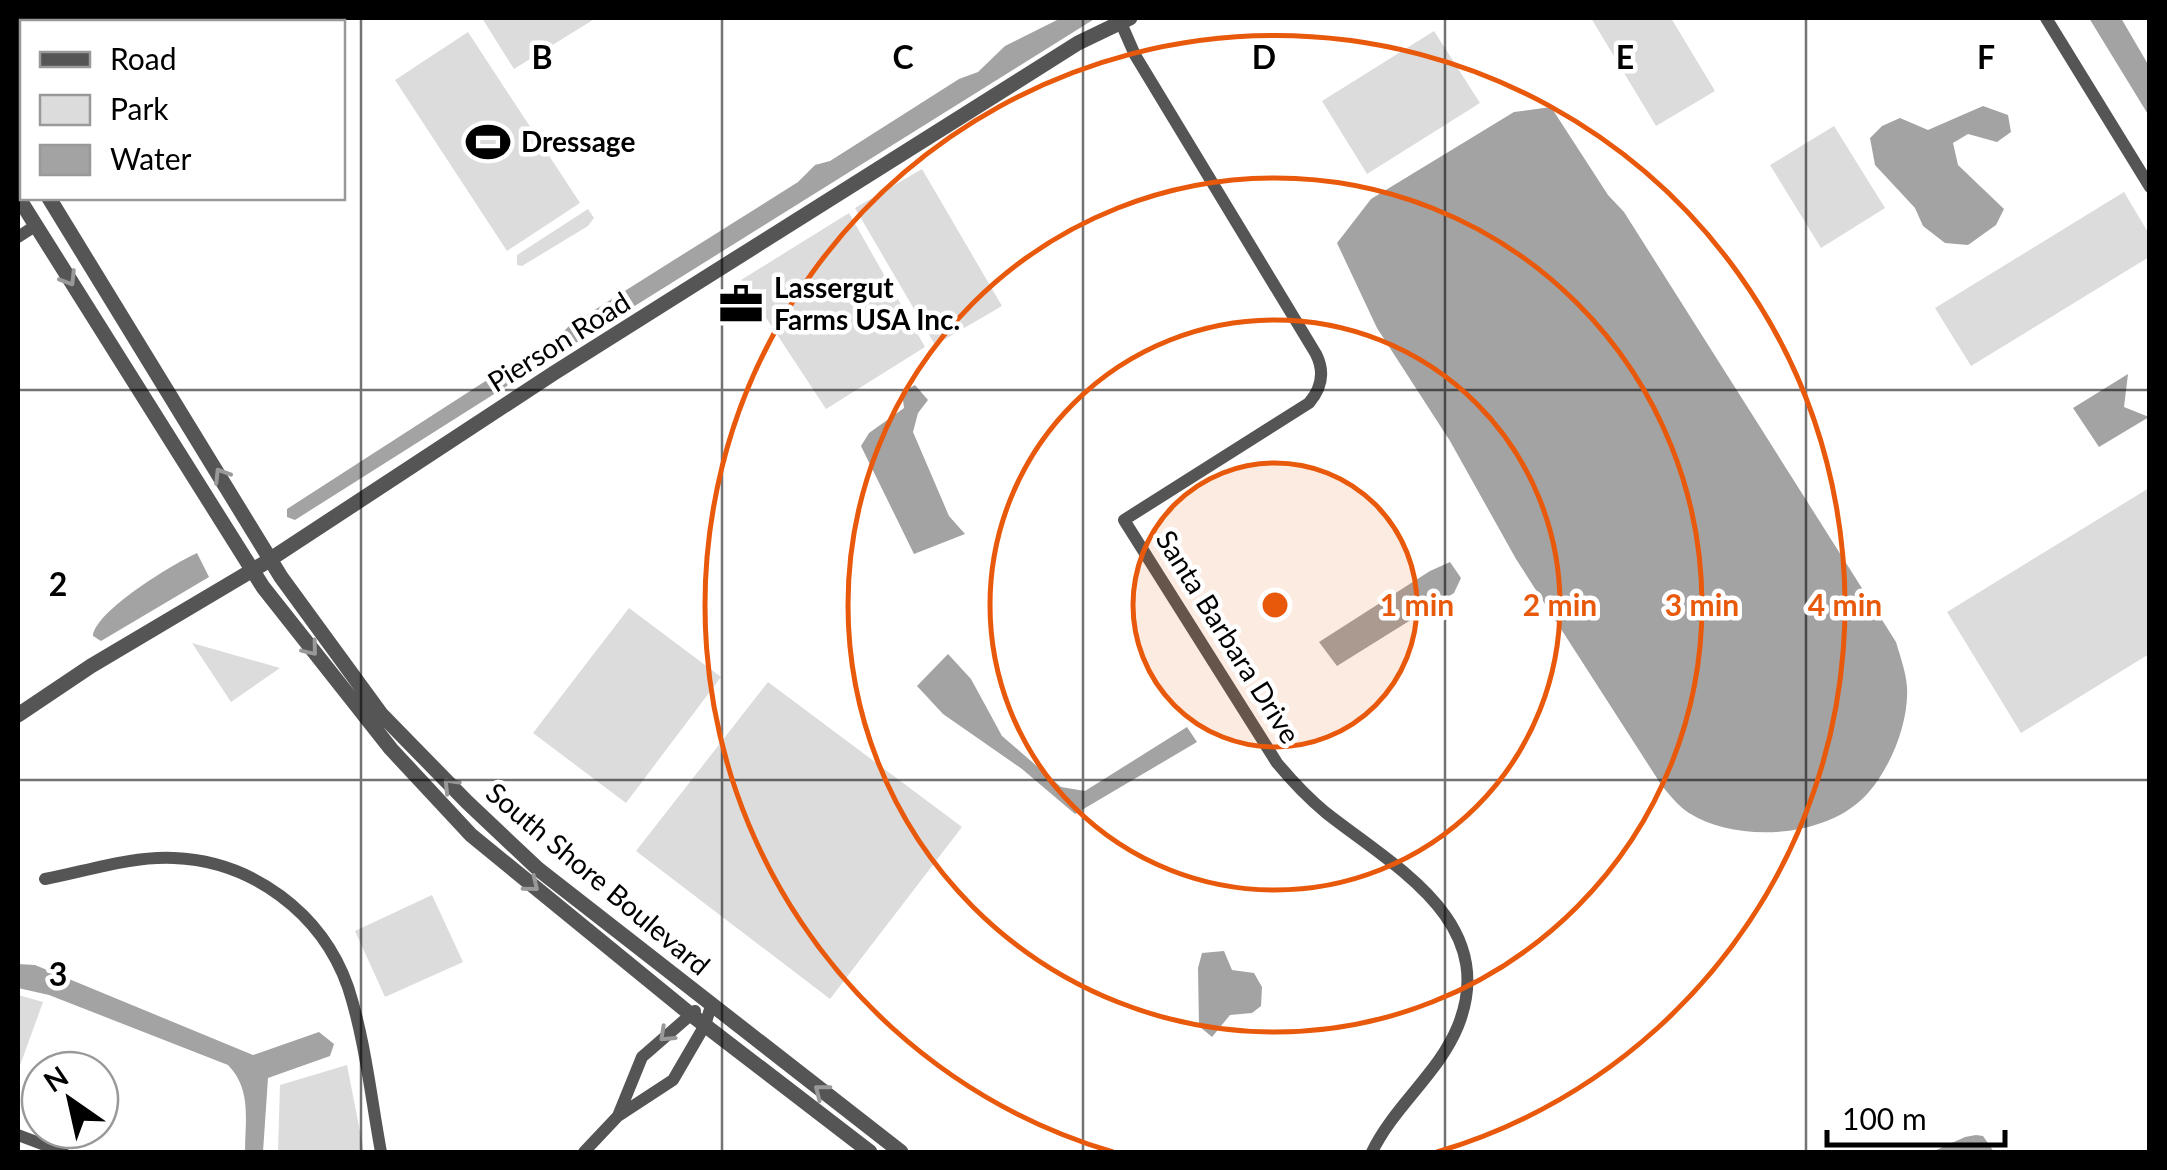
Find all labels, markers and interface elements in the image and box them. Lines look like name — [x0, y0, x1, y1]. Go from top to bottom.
legend — [20, 20, 345, 200]
text: B — [531, 37, 553, 76]
text: C — [892, 37, 914, 76]
text: D — [1252, 37, 1276, 76]
text: E — [1616, 37, 1634, 76]
text: F — [1977, 37, 1995, 76]
text: Road — [110, 40, 177, 76]
text: Park — [110, 90, 169, 126]
sports icon: Dressage — [464, 118, 512, 166]
place label: Dressage — [521, 124, 635, 158]
text: Water — [110, 140, 192, 176]
one-way arrow — [57, 269, 76, 287]
place label: Lassergut Farms USA Inc. — [774, 270, 960, 336]
office icon: Lassergut Farms USA Inc. — [717, 280, 765, 328]
street label: Pierson Road — [481, 284, 636, 398]
one-way arrow — [214, 468, 233, 486]
street label: Santa Barbara Drive — [1150, 524, 1308, 749]
text: 2 — [49, 564, 67, 603]
text: 1 min — [1380, 586, 1454, 622]
text: 2 min — [1523, 586, 1597, 622]
text: 3 min — [1665, 586, 1739, 622]
text: 4 min — [1808, 586, 1882, 622]
centre of rings — [1257, 587, 1293, 623]
one-way arrow — [299, 638, 317, 656]
street label: South Shore Boulevard — [480, 775, 717, 982]
one-way arrow — [444, 778, 462, 796]
one-way arrow — [520, 874, 538, 892]
text: 3 — [49, 954, 67, 993]
one-way arrow — [659, 1023, 677, 1041]
north arrow — [20, 1050, 120, 1150]
text: N — [37, 1058, 74, 1099]
one-way arrow — [814, 1085, 832, 1102]
scale bar — [1827, 1085, 2004, 1147]
text: 100 m — [1842, 1100, 1927, 1136]

